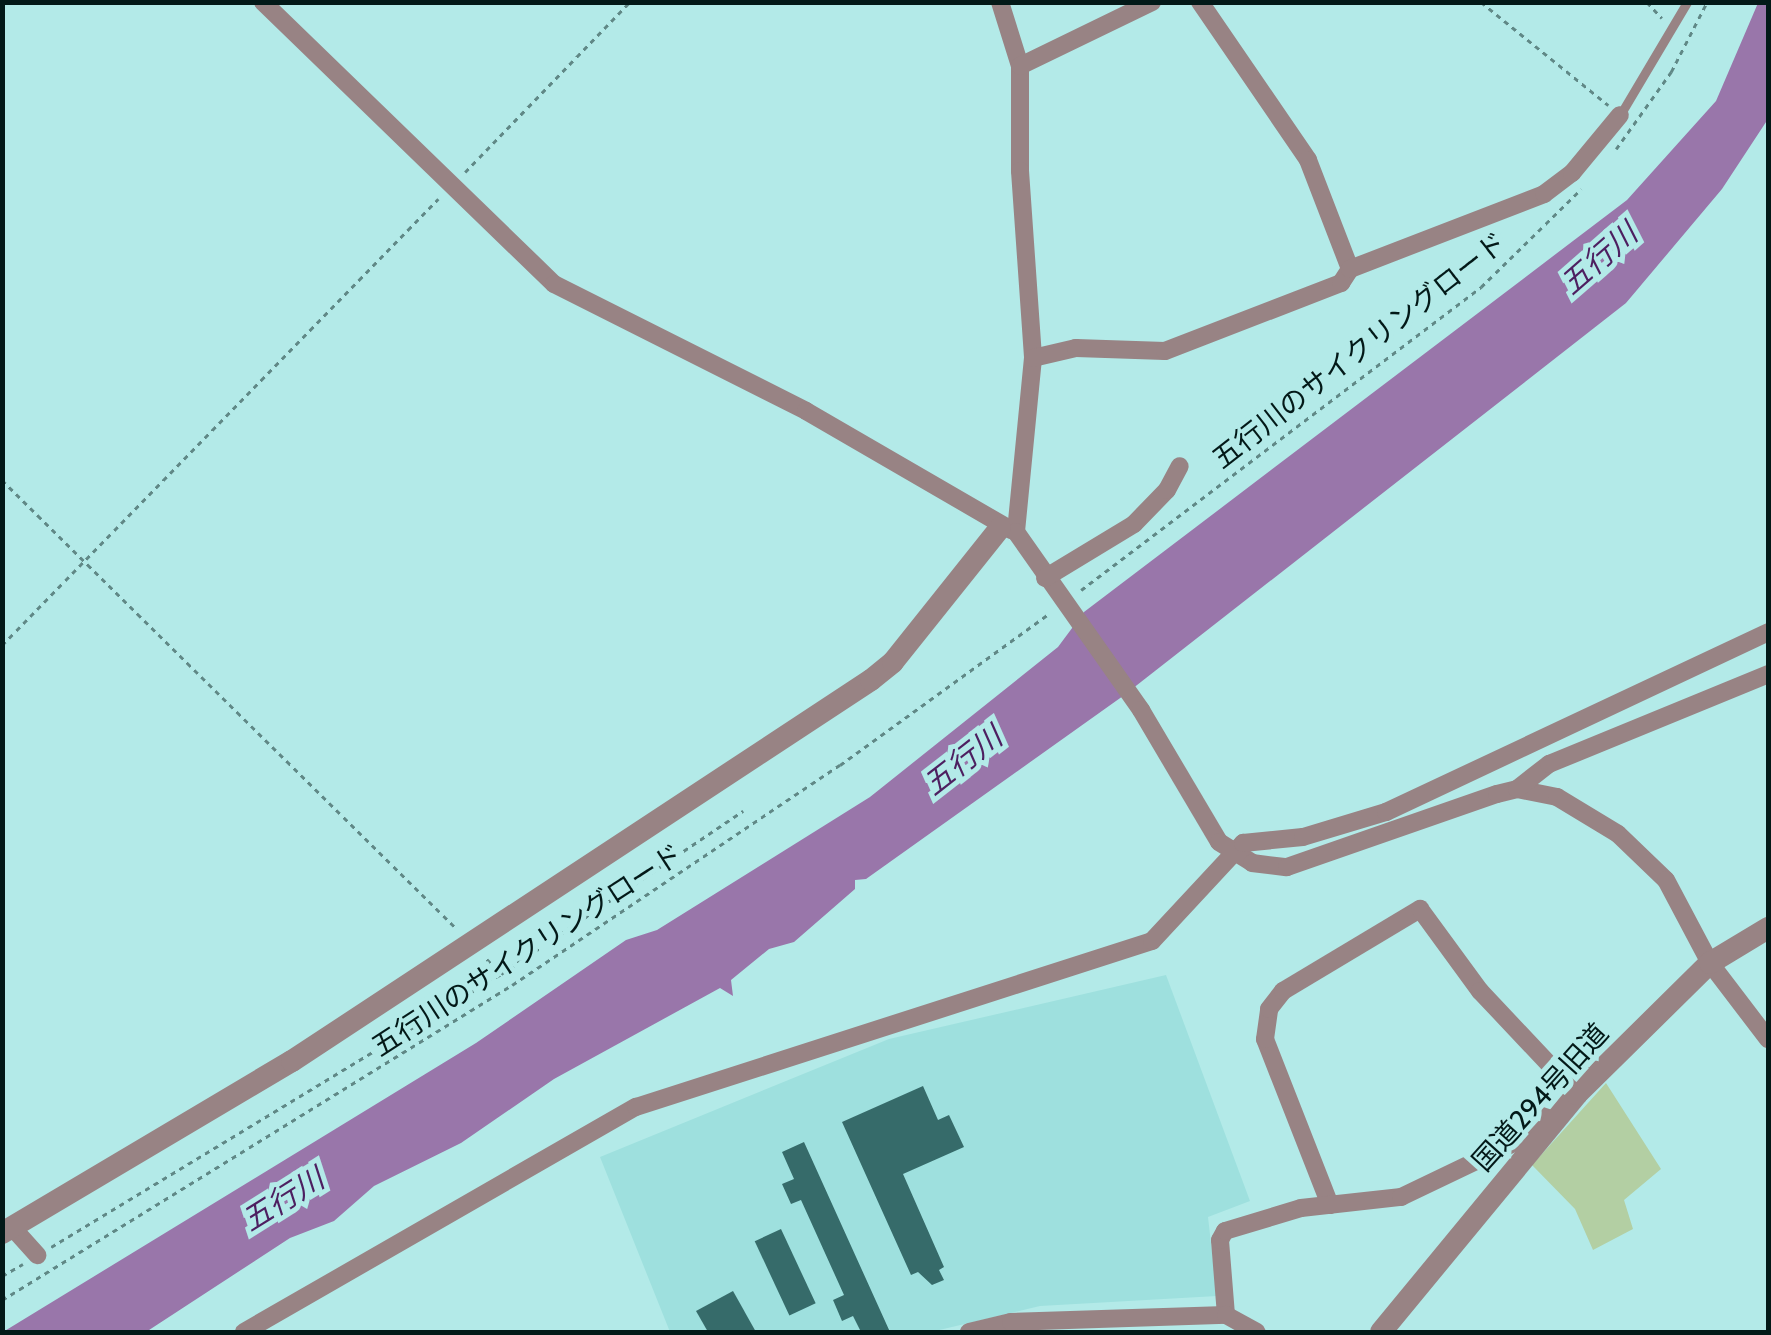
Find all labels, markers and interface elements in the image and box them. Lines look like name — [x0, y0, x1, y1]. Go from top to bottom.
water label: 五行川 — [1553, 216, 1645, 302]
street label: 五行川のサイクリングロード — [1205, 225, 1513, 475]
water label: 五行川 — [916, 719, 1010, 803]
street label: 五行川のサイクリングロード — [365, 837, 689, 1063]
street label: 国道294号旧道 — [1465, 1016, 1615, 1178]
water label: 五行川 — [235, 1161, 331, 1239]

